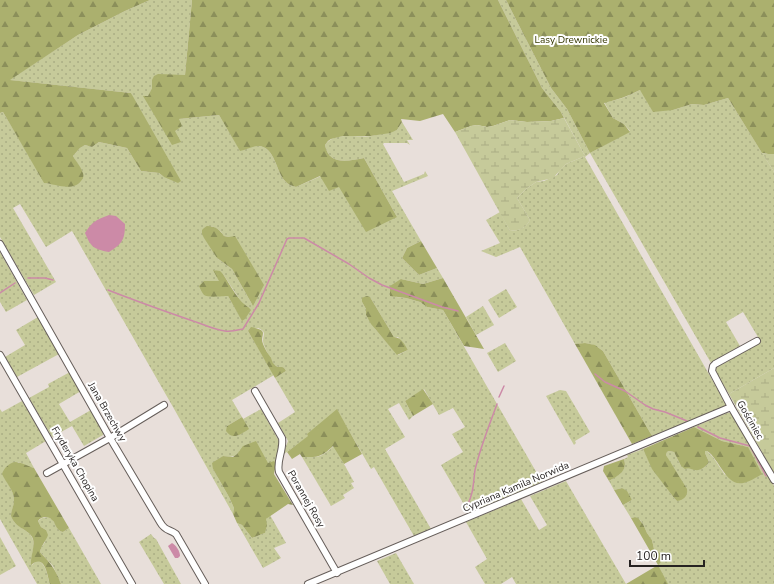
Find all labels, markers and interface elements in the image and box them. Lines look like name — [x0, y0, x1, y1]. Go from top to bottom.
park label: Lasy Drewnickie — [534, 33, 608, 47]
street label: Jana Brzechwy — [84, 379, 130, 445]
street label: Gościniec — [733, 398, 767, 442]
street label: Fryderyka Chopina — [48, 424, 102, 504]
street label: Cypriana Kamila Norwida — [461, 458, 571, 516]
street label: Porannej Rosy — [284, 468, 329, 531]
scale bar — [630, 542, 704, 568]
text: 100 m — [636, 548, 671, 564]

